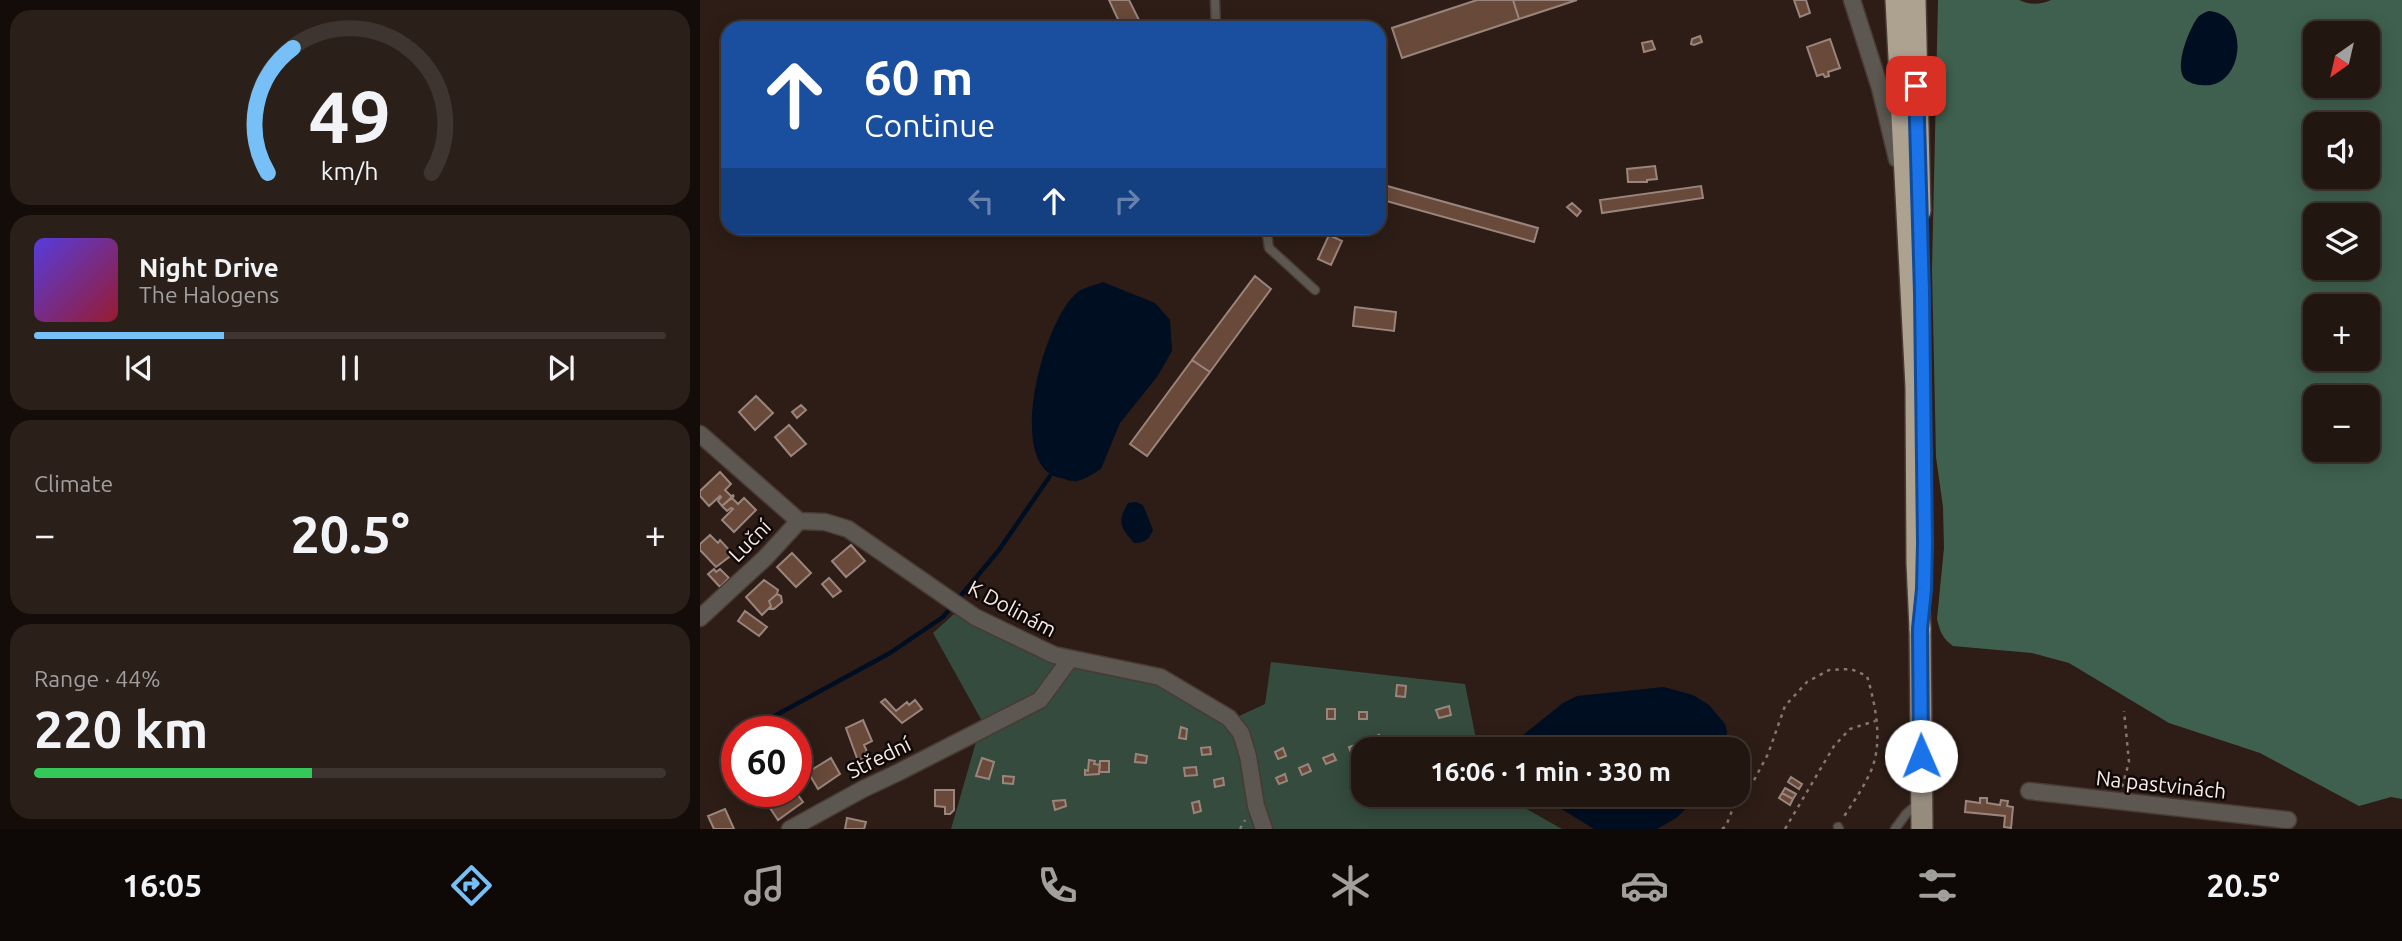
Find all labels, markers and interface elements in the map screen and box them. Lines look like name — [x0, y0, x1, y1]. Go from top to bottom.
north arrow — [2303, 21, 2380, 98]
map controls — [2303, 21, 2380, 462]
icon: ahead — [749, 49, 840, 140]
text: 60 m — [864, 49, 973, 104]
pin — [1886, 56, 1946, 116]
icon: arrive — [1897, 67, 1935, 105]
text: 49 — [309, 76, 391, 158]
text: Continue — [864, 107, 995, 143]
button: sound — [2303, 112, 2380, 189]
text: km/h — [321, 157, 379, 185]
icon: left — [962, 182, 1000, 220]
icon: ahead — [1035, 182, 1073, 220]
icon: right — [1108, 182, 1146, 220]
button: layers — [2303, 203, 2380, 280]
text: Night Drive — [139, 253, 279, 282]
text: The Halogens — [139, 282, 279, 307]
button: + — [2303, 294, 2380, 371]
icon: previous — [120, 349, 158, 387]
icon: pause — [331, 349, 369, 387]
icon: next — [542, 349, 580, 387]
button: − — [2303, 385, 2380, 462]
text: Climate — [34, 471, 113, 496]
text: 20.5° — [290, 505, 410, 563]
text: − — [34, 513, 55, 555]
text: + — [645, 513, 666, 555]
street label: Luční — [723, 514, 776, 566]
street label: K Dolinám — [964, 575, 1061, 641]
text: Range · 44% — [34, 666, 161, 691]
text: 220 km — [34, 700, 208, 758]
speed limit sign: 60 — [721, 716, 812, 807]
position arrow — [1884, 719, 1958, 793]
street label: Střední — [843, 731, 915, 783]
text: 16:06 · 1 min · 330 m — [1430, 757, 1671, 786]
street label: Na pastvinách — [2095, 765, 2227, 803]
icon: directions — [447, 861, 496, 910]
icon: music — [740, 861, 789, 910]
icon: phone — [1033, 861, 1082, 910]
icon: climate — [1326, 861, 1375, 910]
icon: car — [1620, 861, 1669, 910]
icon: filters — [1913, 861, 1962, 910]
text: 16:05 — [122, 867, 202, 903]
text: 20.5° — [2206, 867, 2280, 903]

